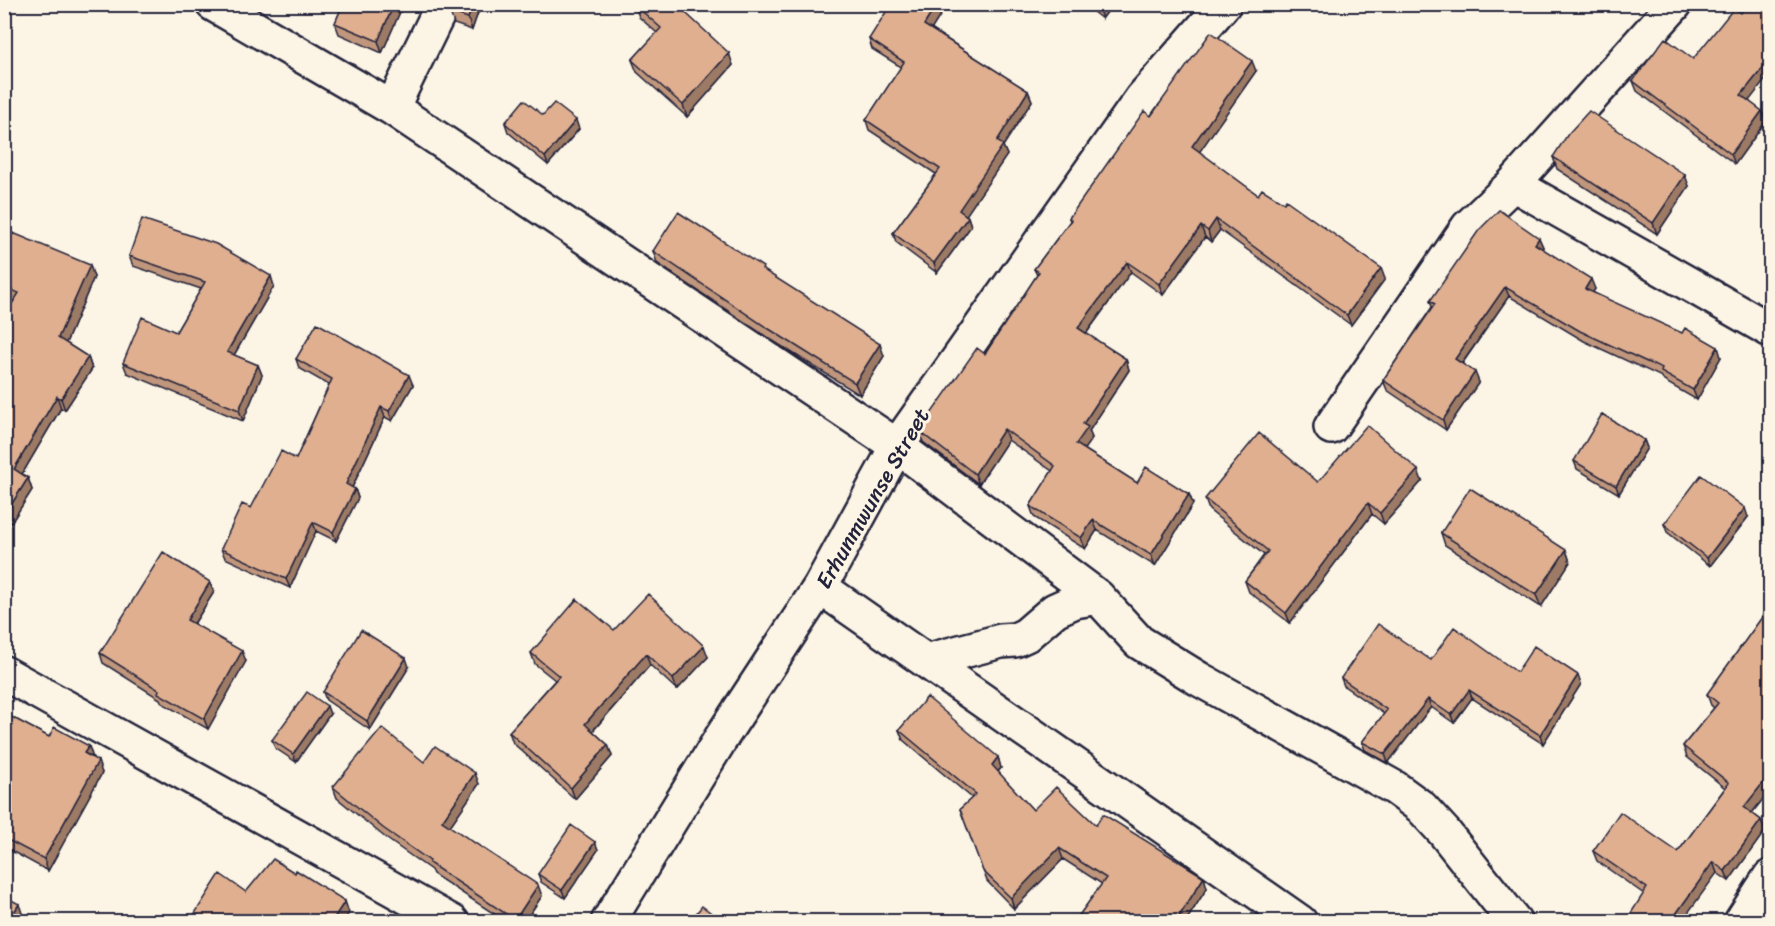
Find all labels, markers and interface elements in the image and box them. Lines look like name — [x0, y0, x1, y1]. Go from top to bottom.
street label: Erhunmwunse Street — [805, 400, 940, 596]

